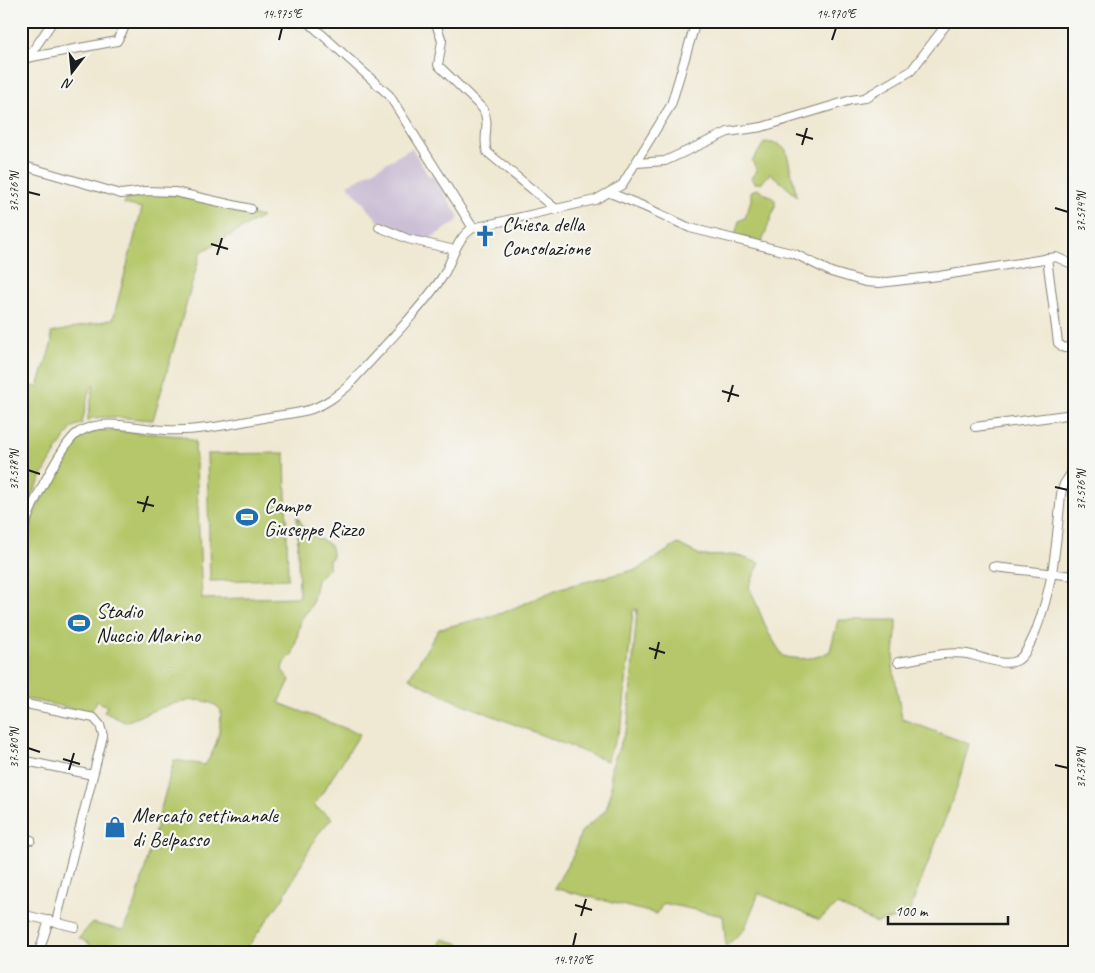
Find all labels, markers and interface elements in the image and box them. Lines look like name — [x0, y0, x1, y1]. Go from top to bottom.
text: 14.975°E — [262, 6, 303, 22]
text: 14.970°E — [816, 6, 857, 22]
north arrow — [48, 48, 98, 98]
text: N — [60, 74, 75, 93]
text: 37.576°N — [6, 170, 22, 212]
text: 37.574°N — [1073, 190, 1089, 232]
place label: Chiesa della Consolazione — [502, 211, 591, 261]
church icon: Chiesa della Consolazione — [472, 223, 498, 249]
text: 37.578°N — [6, 448, 22, 490]
text: 37.576°N — [1073, 468, 1089, 510]
place label: Campo Giuseppe Rizzo — [264, 492, 365, 542]
sports icon: Campo Giuseppe Rizzo — [234, 504, 260, 530]
place label: Stadio Nuccio Marino — [96, 598, 202, 648]
sports icon: Stadio Nuccio Marino — [66, 610, 92, 636]
text: 37.580°N — [6, 726, 22, 768]
text: 37.578°N — [1073, 746, 1089, 788]
place label: Mercato settimanale di Belpasso — [132, 802, 279, 852]
shop icon: Mercato settimanale di Belpasso — [102, 814, 128, 840]
scale bar — [888, 893, 1008, 925]
text: 100 m — [895, 902, 929, 921]
text: 14.970°E — [553, 952, 594, 968]

